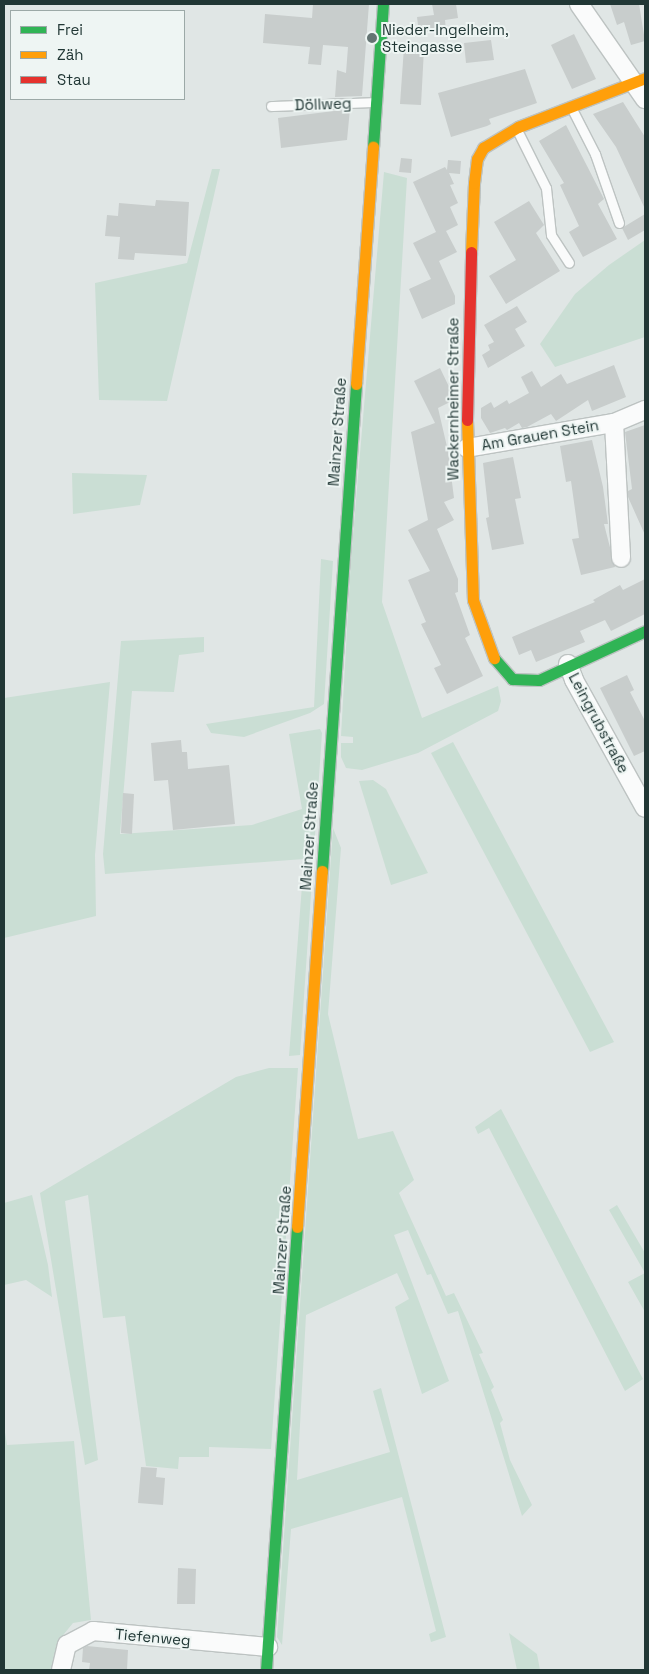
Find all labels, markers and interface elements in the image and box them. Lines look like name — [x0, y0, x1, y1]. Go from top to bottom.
legend — [10, 10, 185, 100]
text: Frei — [57, 20, 83, 39]
place label: Nieder-Ingelheim, Steingasse — [382, 20, 509, 55]
marker: Nieder-Ingelheim, Steingasse — [366, 32, 378, 44]
text: Zäh — [57, 45, 83, 64]
text: Stau — [57, 70, 91, 89]
street label: Döllweg — [294, 94, 352, 114]
street label: Wackernheimer Straße — [444, 317, 462, 481]
street label: Mainzer Straße — [324, 377, 350, 487]
street label: Am Grauen Stein — [480, 416, 600, 454]
street label: Leingrubstraße — [565, 670, 633, 776]
street label: Mainzer Straße — [296, 781, 322, 891]
street label: Mainzer Straße — [269, 1185, 295, 1295]
street label: Tiefenweg — [115, 1625, 191, 1649]

